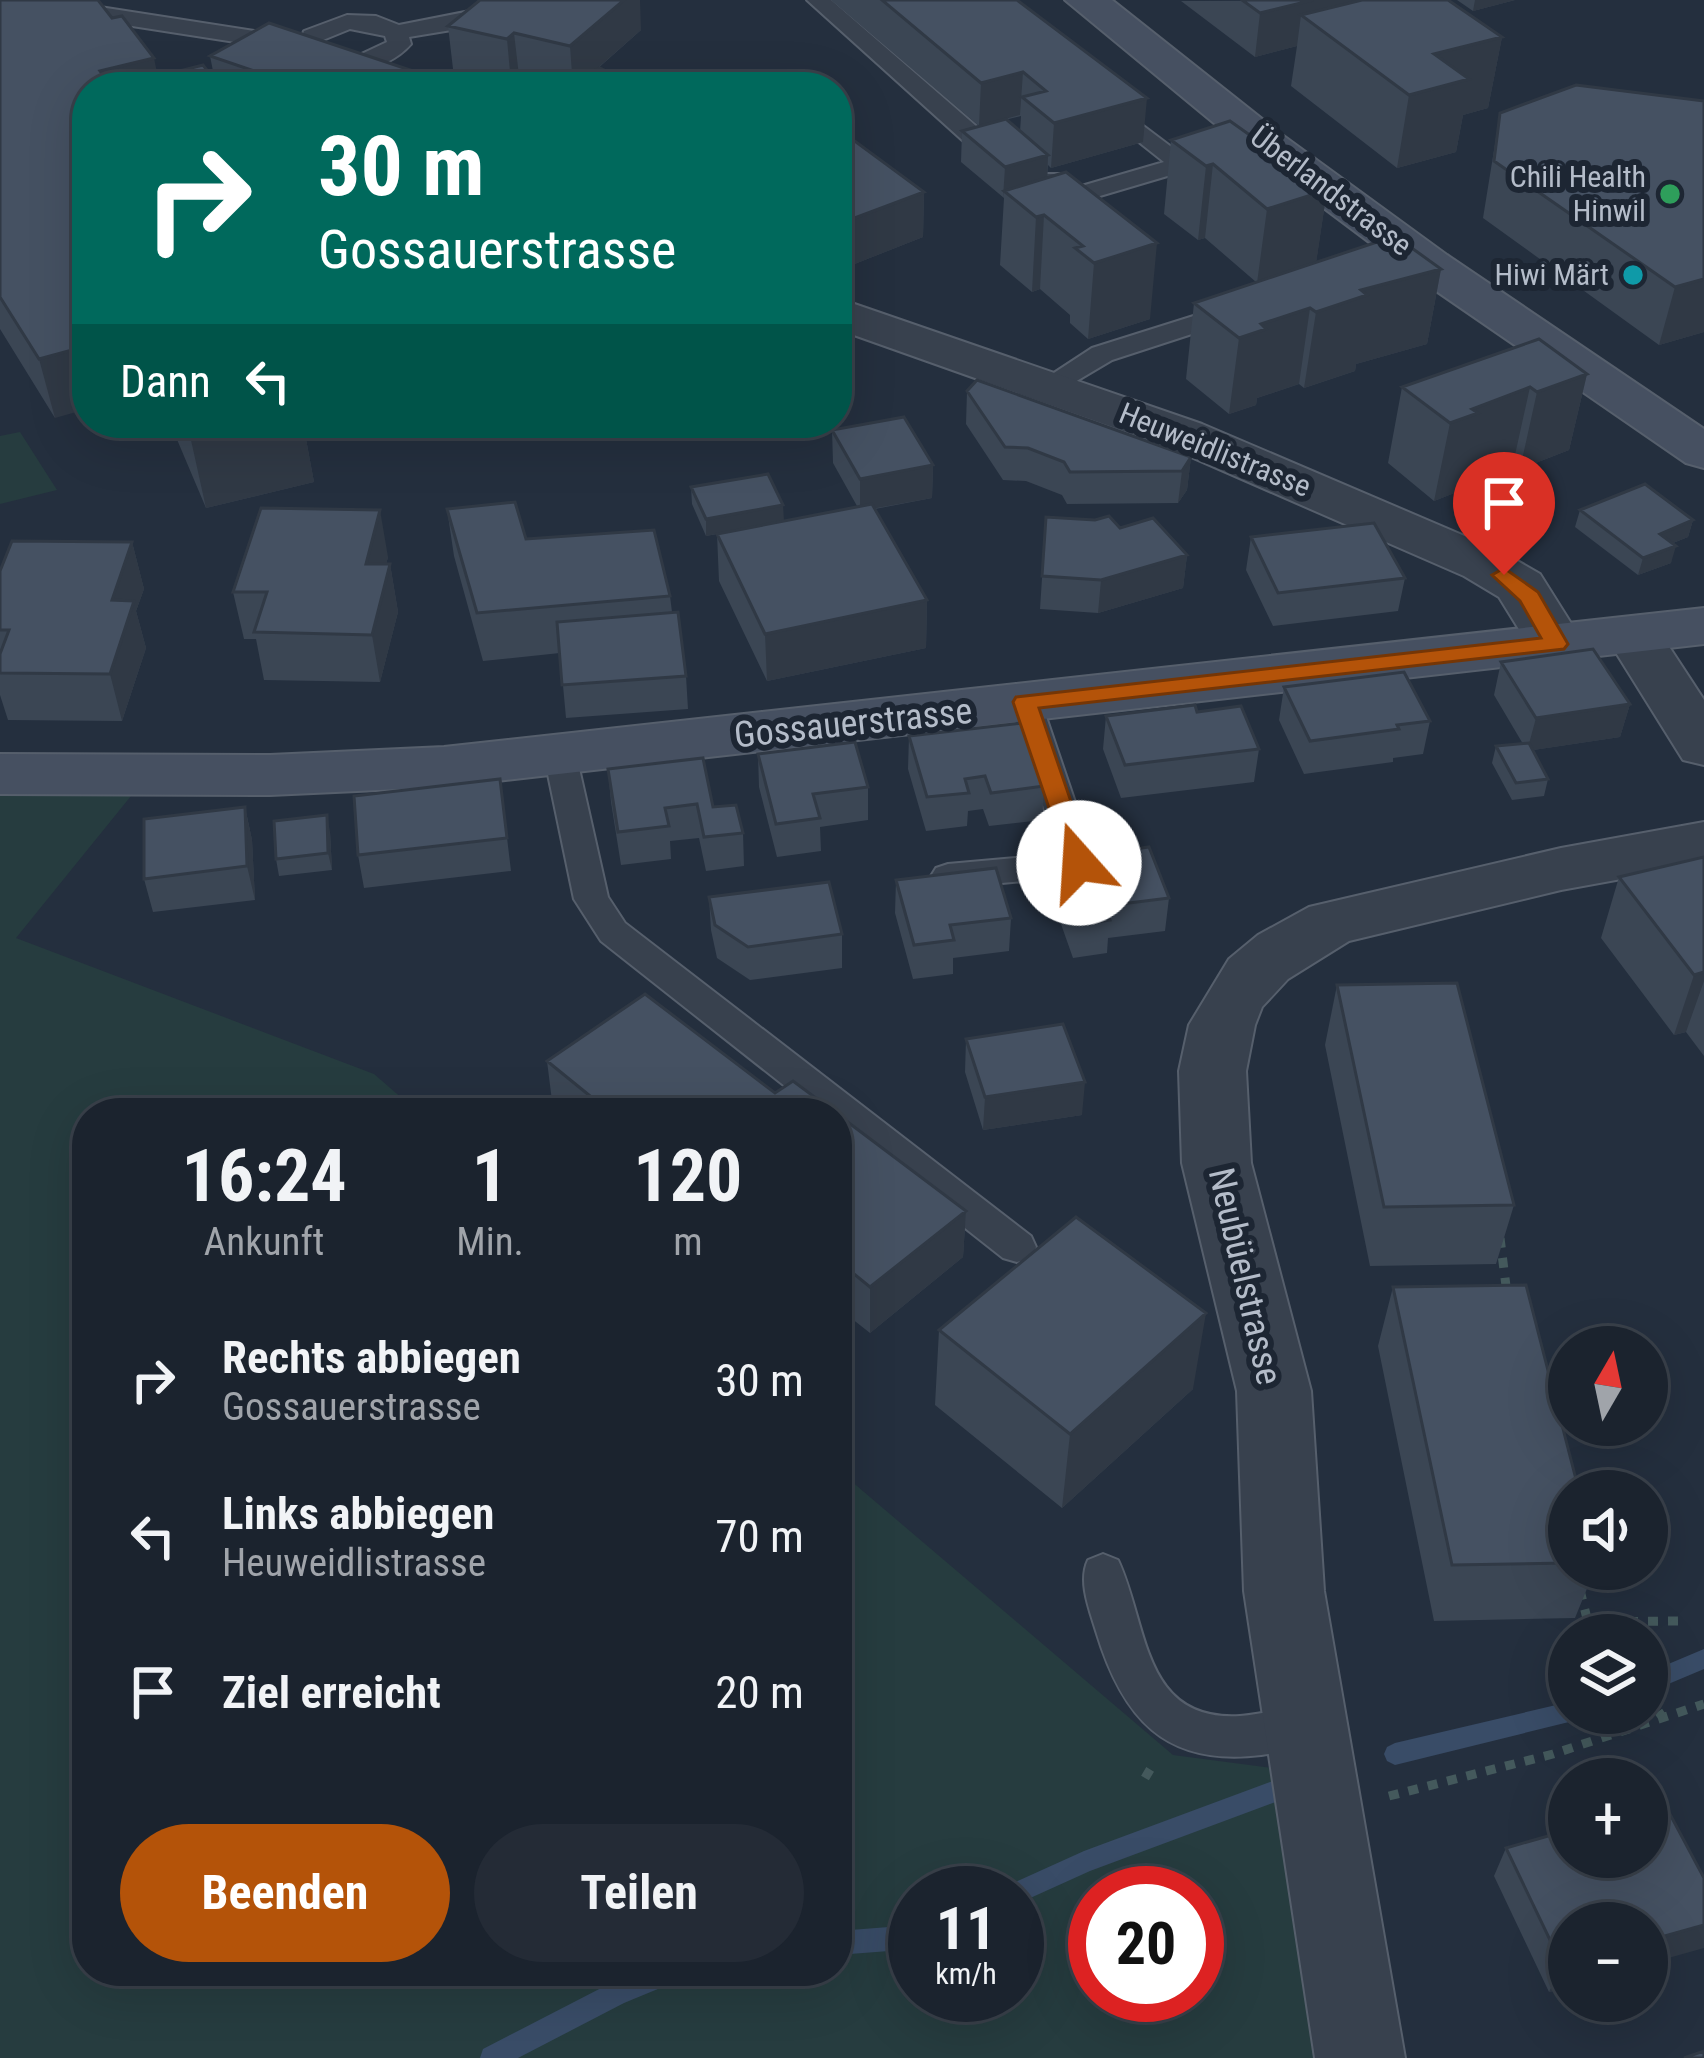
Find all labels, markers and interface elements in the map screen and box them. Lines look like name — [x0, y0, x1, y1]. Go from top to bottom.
text: 30 m — [318, 117, 485, 216]
street label: Überlandstrasse — [1244, 119, 1419, 262]
icon: right — [120, 120, 276, 276]
place label: Chili Health Hinwil — [1510, 159, 1646, 228]
marker: Chili Health Hinwil — [1657, 181, 1683, 207]
text: Gossauerstrasse — [318, 218, 676, 281]
place label: Hiwi Märt — [1494, 257, 1609, 292]
marker: Hiwi Märt — [1620, 262, 1646, 288]
icon: left — [235, 348, 301, 414]
text: Dann — [120, 355, 211, 408]
street label: Heuweidlistrasse — [1114, 395, 1316, 504]
pin — [1453, 452, 1555, 575]
icon: arrive — [1471, 470, 1537, 536]
street label: Gossauerstrasse — [732, 690, 974, 756]
position arrow — [1016, 800, 1142, 926]
text: 16:24 — [182, 1134, 347, 1219]
text: 1 — [472, 1134, 508, 1219]
text: 120 — [633, 1134, 743, 1219]
street label: Neubüelstrasse — [1200, 1164, 1290, 1389]
text: Ankunft — [204, 1219, 324, 1265]
text: Min. — [456, 1219, 524, 1265]
text: m — [673, 1219, 703, 1265]
north arrow — [1548, 1326, 1668, 1446]
map controls — [1548, 1326, 1668, 2022]
text: Rechts abbiegen — [222, 1331, 521, 1384]
icon: right — [120, 1347, 186, 1413]
text: 30 m — [715, 1354, 804, 1407]
text: Gossauerstrasse — [222, 1384, 481, 1430]
button: sound — [1548, 1470, 1668, 1590]
text: Links abbiegen — [222, 1487, 494, 1540]
icon: left — [120, 1503, 186, 1569]
text: 70 m — [715, 1510, 804, 1563]
text: Heuweidlistrasse — [222, 1540, 486, 1586]
button: layers — [1548, 1614, 1668, 1734]
icon: arrive — [120, 1659, 186, 1725]
text: Ziel erreicht — [222, 1666, 441, 1719]
text: 20 m — [715, 1666, 804, 1719]
button: + — [1548, 1758, 1668, 1878]
button: Beenden — [120, 1824, 450, 1962]
button: Teilen — [474, 1824, 804, 1962]
speed limit sign: 20 — [1068, 1866, 1224, 2022]
text: 11 — [936, 1893, 996, 1964]
button: − — [1548, 1902, 1668, 2022]
text: km/h — [935, 1956, 997, 1991]

